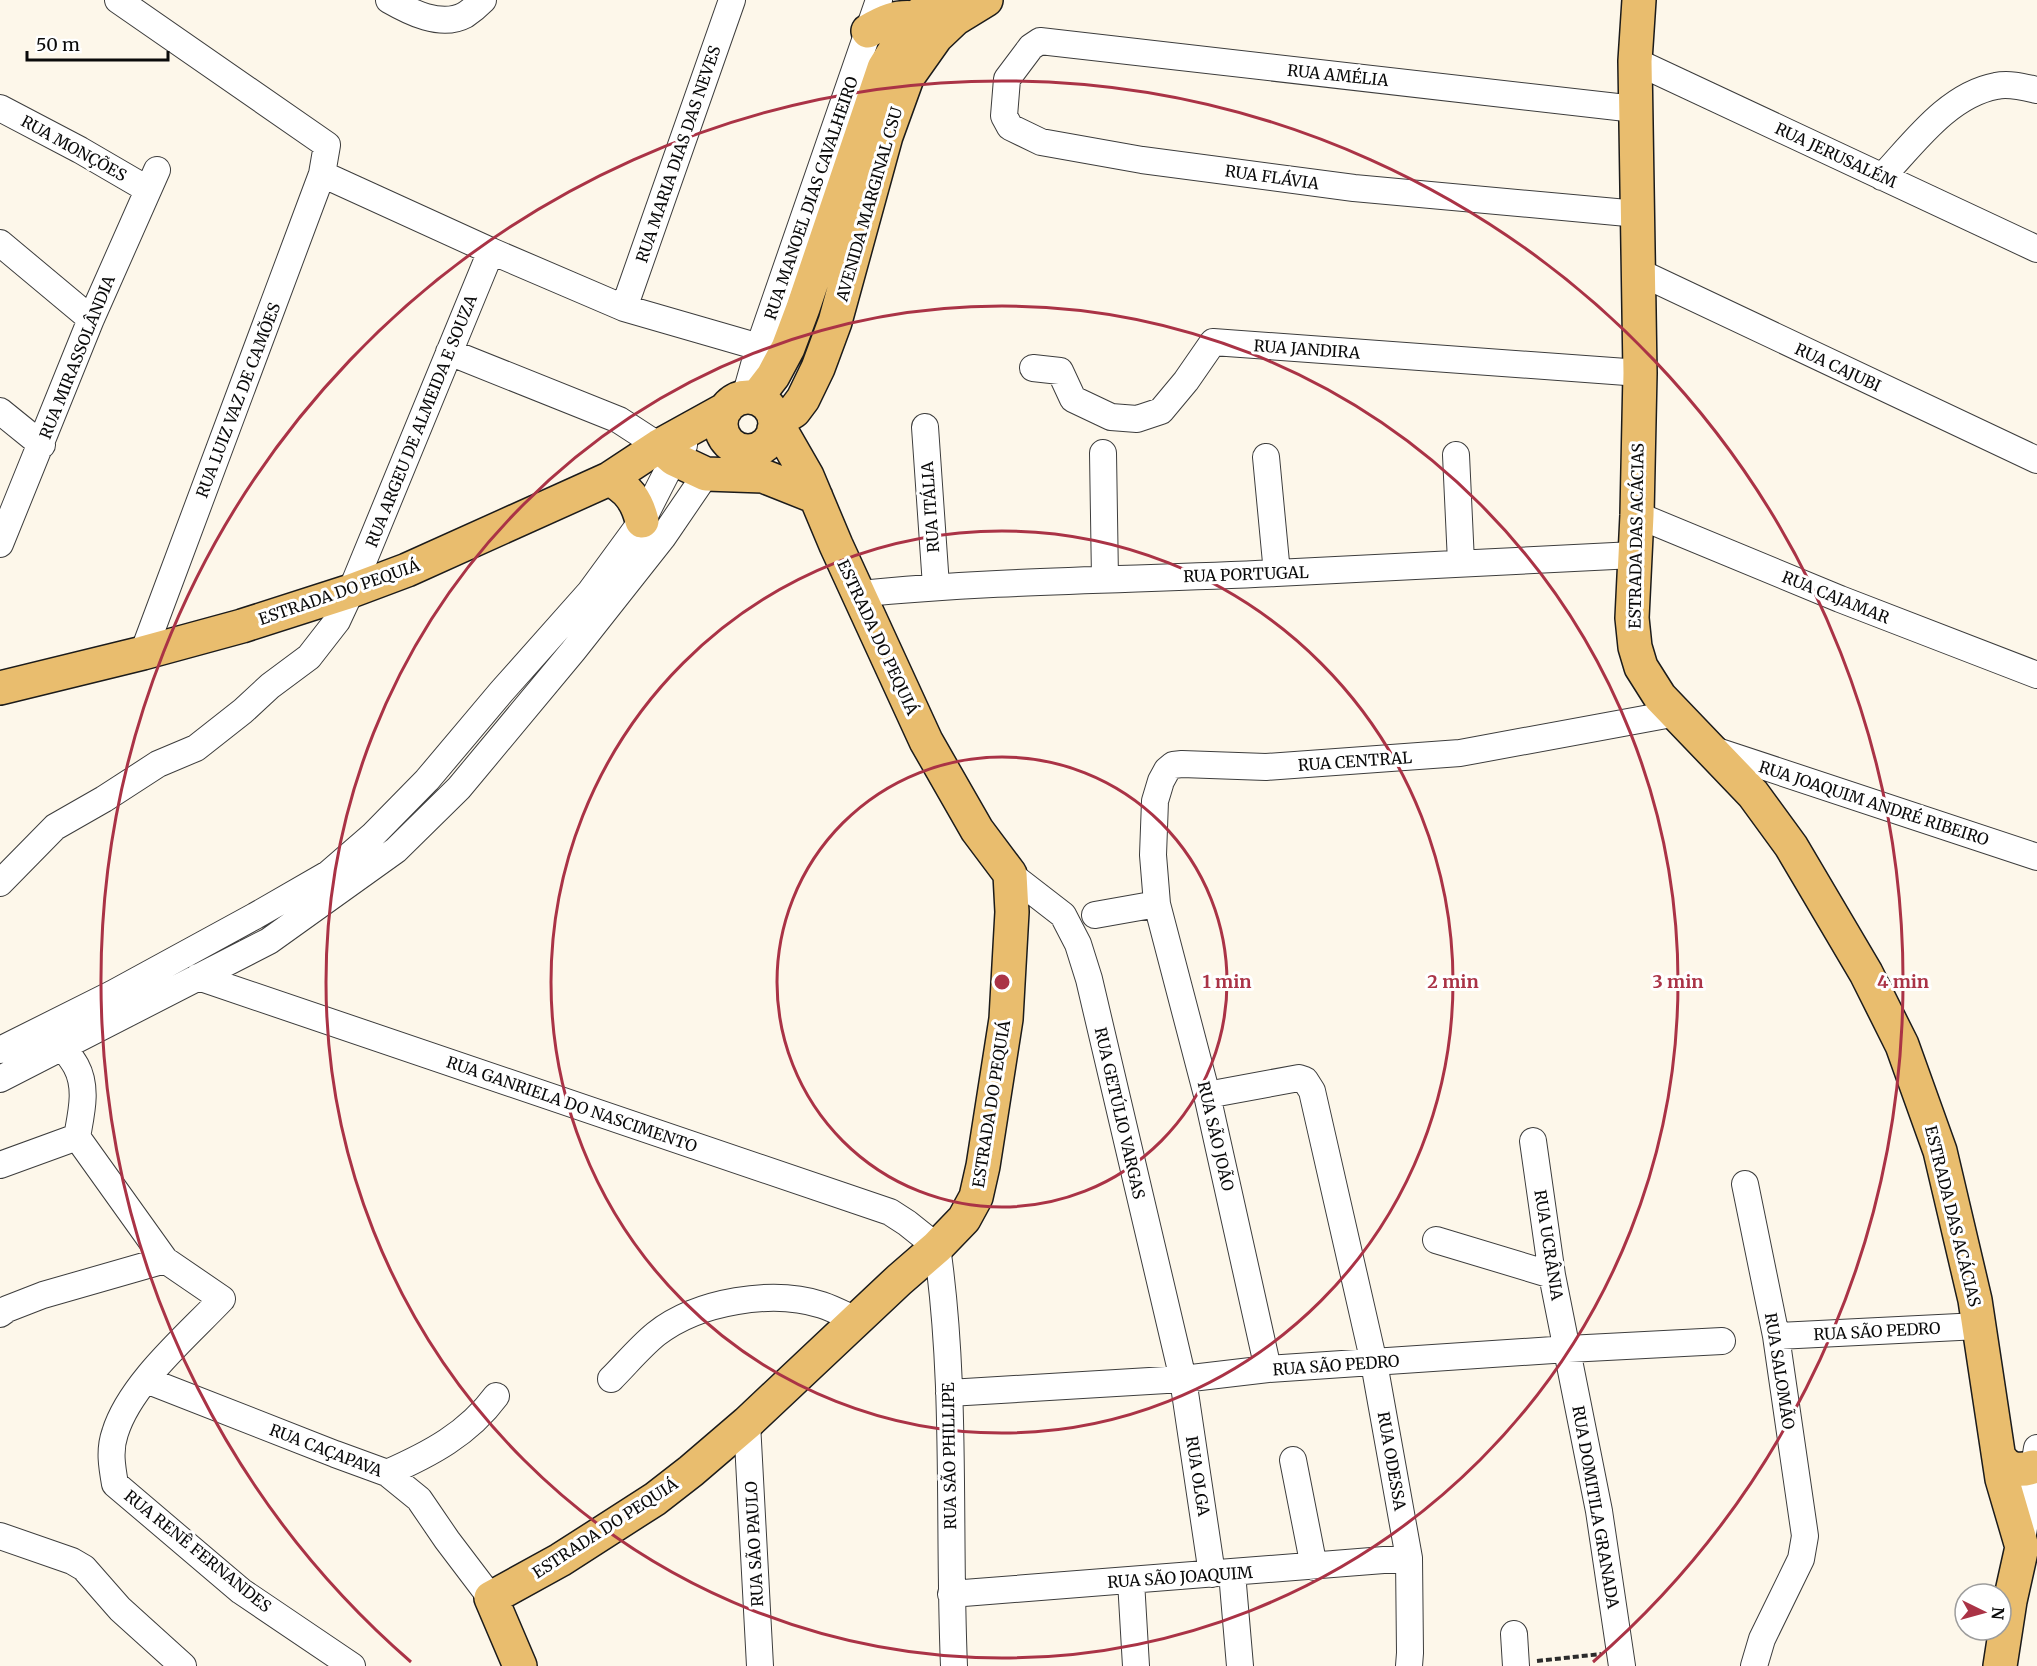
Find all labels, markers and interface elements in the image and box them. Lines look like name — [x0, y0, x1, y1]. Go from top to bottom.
scale bar — [27, 24, 168, 62]
text: 50 m — [36, 33, 80, 56]
street label: RUA MARIA DIAS DAS NEVES — [631, 43, 725, 265]
street label: RUA AMÉLIA — [1286, 60, 1390, 90]
street label: RUA MANOEL DIAS CAVALHEIRO — [760, 73, 862, 322]
street label: AVENIDA MARGINAL CSU — [831, 105, 906, 304]
street label: RUA MONÇÕES — [18, 111, 130, 185]
street label: RUA JERUSALÉM — [1772, 118, 1900, 192]
street label: RUA FLÁVIA — [1224, 160, 1321, 194]
street label: RUA MIRASSOLÂNDIA — [35, 272, 119, 442]
street label: RUA ARGEU DE ALMEIDA E SOUZA — [361, 291, 481, 550]
street label: RUA LUIZ VAZ DE CAMÕES — [192, 300, 284, 500]
street label: RUA JANDIRA — [1253, 335, 1362, 363]
street label: RUA CAJUBI — [1792, 338, 1884, 396]
street label: ESTRADA DAS ACÁCIAS — [1624, 443, 1648, 629]
street label: RUA ITÁLIA — [917, 460, 943, 553]
street label: ESTRADA DO PEQUIÁ — [256, 555, 423, 629]
street label: ESTRADA DO PEQUIÁ — [833, 556, 923, 719]
street label: RUA PORTUGAL — [1183, 562, 1309, 586]
street label: RUA CAJAMAR — [1779, 566, 1893, 628]
street label: RUA CENTRAL — [1297, 747, 1413, 775]
street label: RUA JOAQUIM ANDRÉ RIBEIRO — [1757, 756, 1992, 850]
text: 1 min — [1202, 970, 1252, 993]
text: 2 min — [1427, 970, 1479, 993]
text: 3 min — [1653, 970, 1703, 993]
text: 4 min — [1877, 970, 1929, 993]
centre of rings — [992, 972, 1012, 992]
street label: ESTRADA DO PEQUIÁ — [968, 1018, 1014, 1189]
street label: RUA GETÚLIO VARGAS — [1090, 1025, 1150, 1201]
street label: RUA GANRIELA DO NASCIMENTO — [444, 1052, 700, 1157]
street label: RUA SÃO JOÃO — [1194, 1079, 1238, 1193]
street label: ESTRADA DAS ACÁCIAS — [1921, 1123, 1985, 1309]
street label: RUA UCRÂNIA — [1530, 1188, 1568, 1303]
street label: RUA SALOMÃO — [1761, 1311, 1799, 1431]
street label: RUA SÃO PEDRO — [1813, 1318, 1941, 1344]
street label: RUA SÃO PEDRO — [1272, 1351, 1401, 1379]
street label: RUA SÃO PHILLIPE — [938, 1381, 960, 1530]
street label: RUA DOMITILA GRANADA — [1568, 1404, 1624, 1611]
street label: RUA ODESSA — [1373, 1410, 1411, 1513]
street label: RUA CAÇAPAVA — [267, 1419, 386, 1481]
street label: RUA OLGA — [1182, 1434, 1214, 1518]
street label: ESTRADA DO PEQUIÁ — [529, 1473, 682, 1582]
street label: RUA SÃO PAULO — [741, 1480, 767, 1607]
street label: RUA RENÊ FERNANDES — [121, 1486, 275, 1616]
street label: RUA SÃO JOAQUIM — [1107, 1562, 1254, 1592]
north arrow — [1953, 1582, 2013, 1642]
text: N — [1987, 1606, 2008, 1621]

